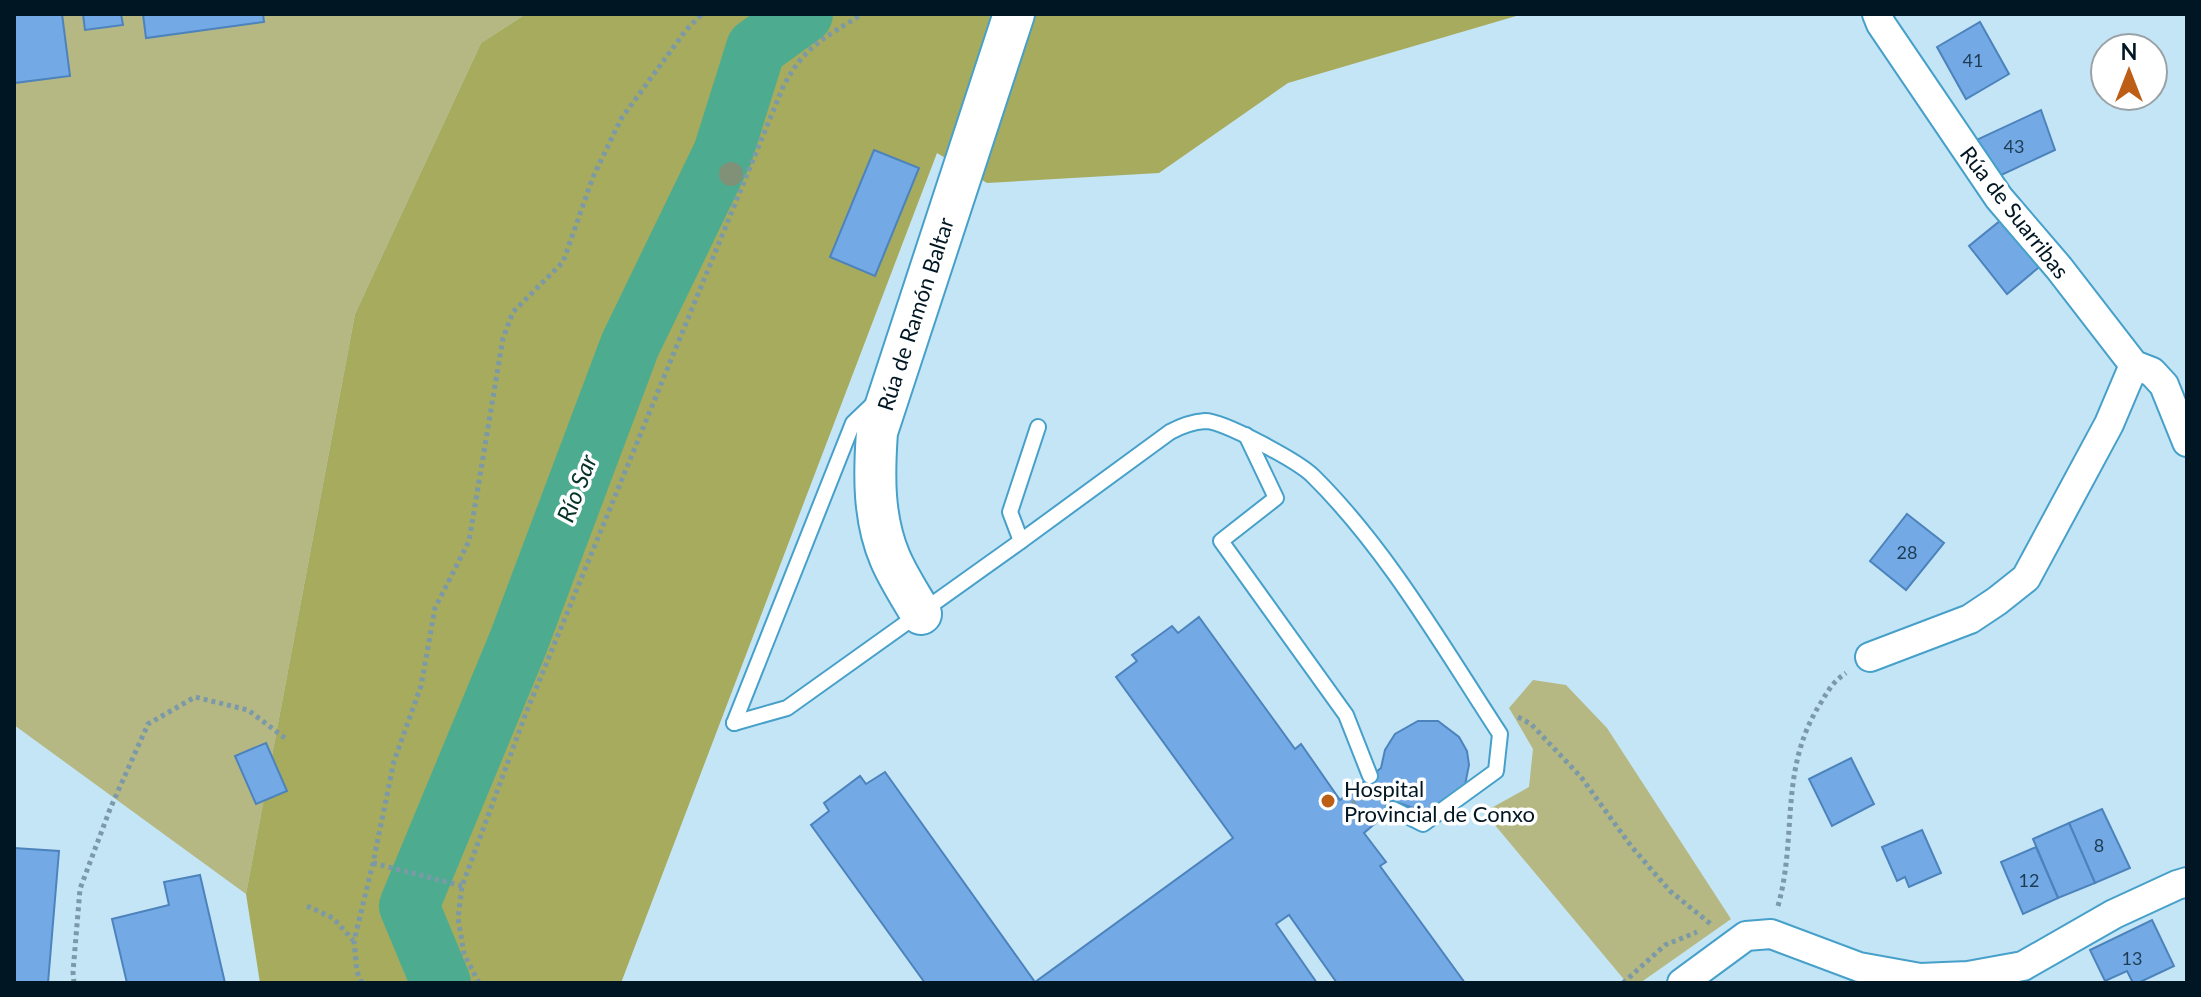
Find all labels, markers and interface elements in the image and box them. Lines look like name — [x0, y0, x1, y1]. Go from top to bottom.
north arrow — [2089, 32, 2169, 112]
text: N — [2121, 38, 2137, 65]
house number: 41 — [1963, 49, 1983, 71]
house number: 43 — [2004, 135, 2024, 157]
street label: Rúa de Suarribas — [1955, 140, 2075, 284]
street label: Rúa de Ramón Baltar — [871, 214, 959, 414]
water label: Río Sar — [550, 449, 602, 526]
house number: 28 — [1897, 541, 1917, 563]
place label: Hospital Provincial de Conxo — [1344, 775, 1535, 827]
marker: Hospital Provincial de Conxo — [1319, 792, 1337, 810]
house number: 8 — [2094, 834, 2104, 856]
house number: 12 — [2019, 869, 2039, 891]
house number: 13 — [2122, 947, 2142, 969]

